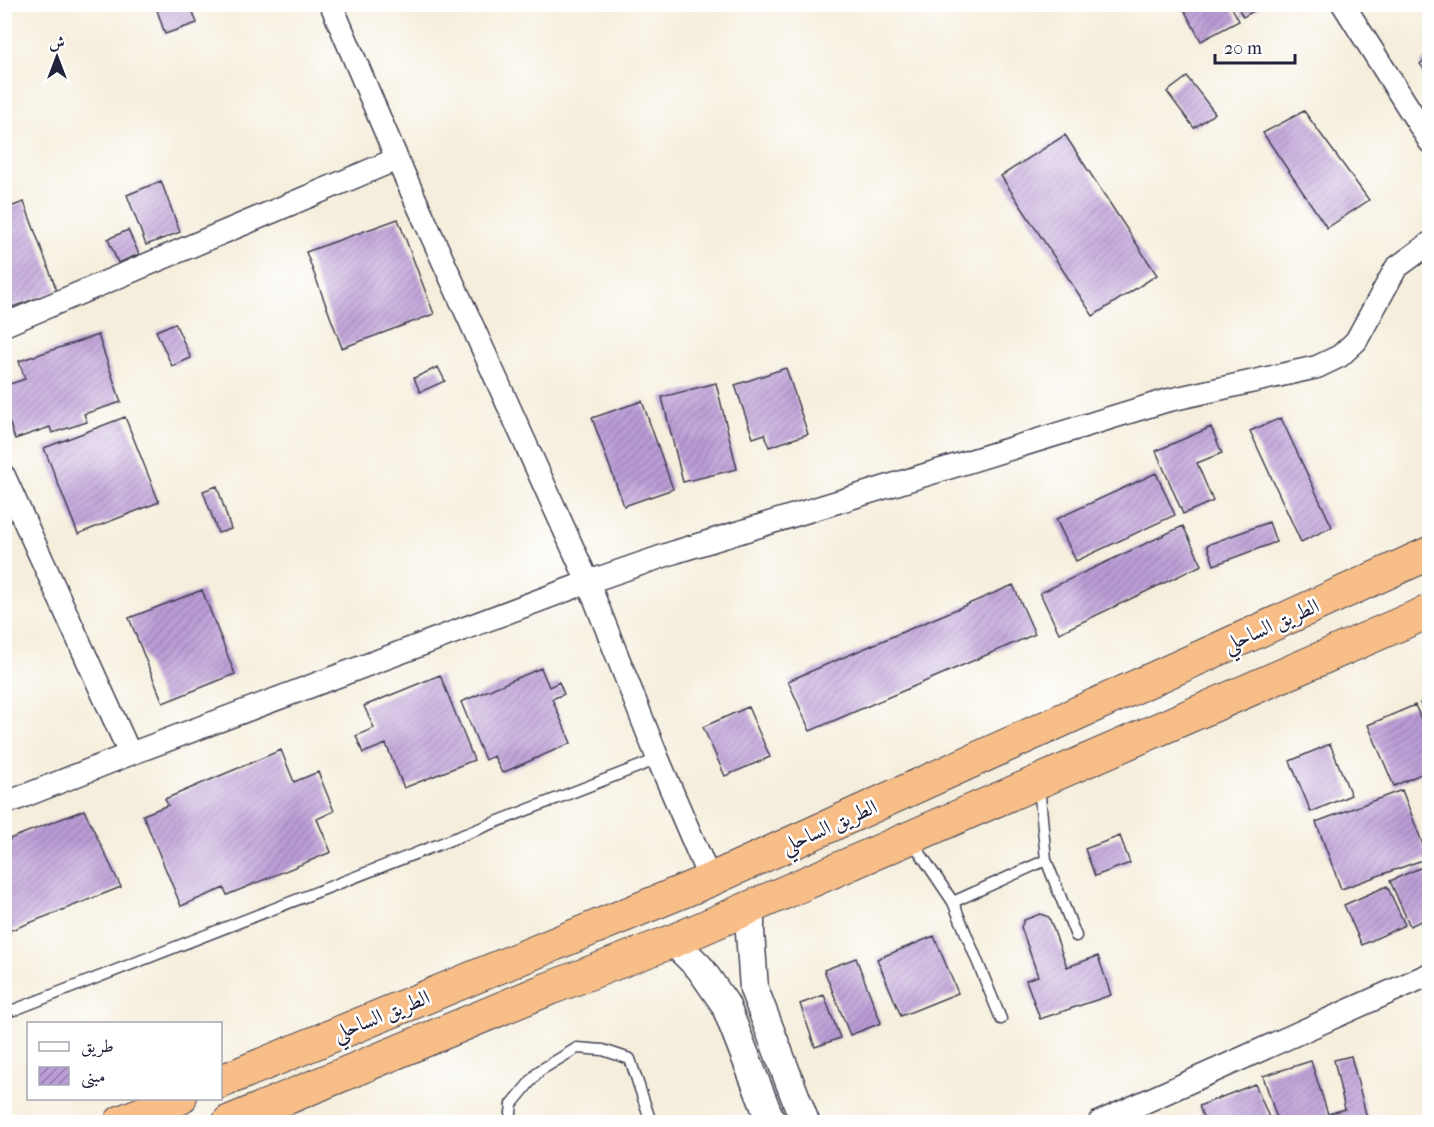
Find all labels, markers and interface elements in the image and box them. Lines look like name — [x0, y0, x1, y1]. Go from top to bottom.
north arrow — [27, 27, 87, 87]
scale bar — [1215, 27, 1294, 65]
text: ش — [49, 33, 65, 52]
text: 20 m — [1224, 38, 1262, 59]
street label: الطريق الساحلي — [1219, 593, 1326, 664]
street label: الطريق الساحلي — [777, 794, 884, 865]
street label: الطريق الساحلي — [329, 985, 436, 1053]
legend — [27, 1022, 222, 1100]
text: طريق — [81, 1036, 114, 1058]
text: مبنى — [81, 1066, 106, 1089]

